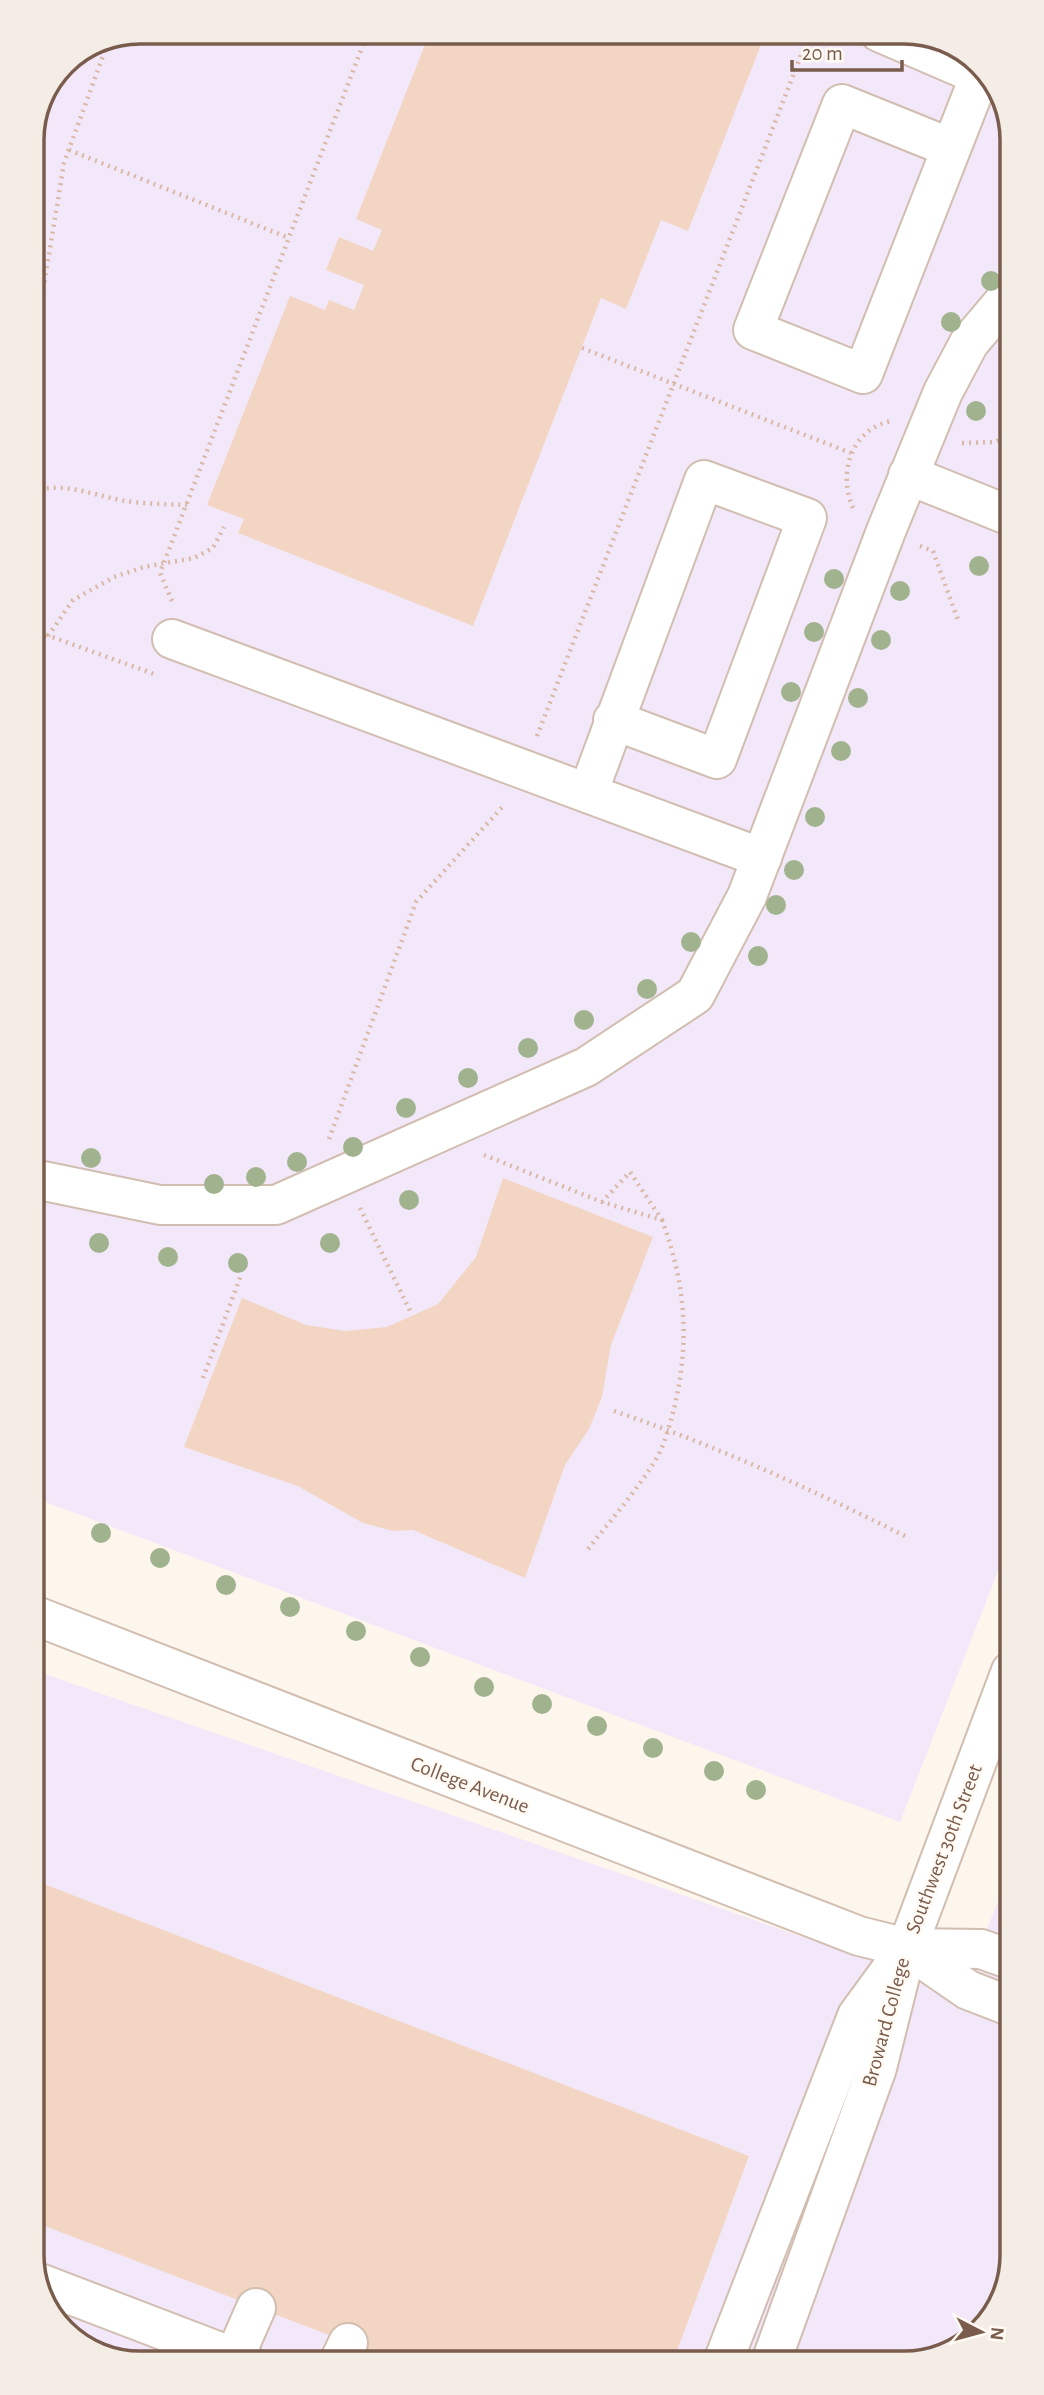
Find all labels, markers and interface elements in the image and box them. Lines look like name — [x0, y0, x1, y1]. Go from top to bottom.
scale bar — [792, 28, 902, 72]
text: 20 m — [802, 43, 843, 64]
street label: College Avenue — [408, 1753, 532, 1817]
street label: Southwest 30th Street — [902, 1761, 986, 1937]
street label: Broward College — [859, 1955, 913, 2089]
north arrow — [946, 2297, 1016, 2367]
text: N — [986, 2326, 1007, 2341]

